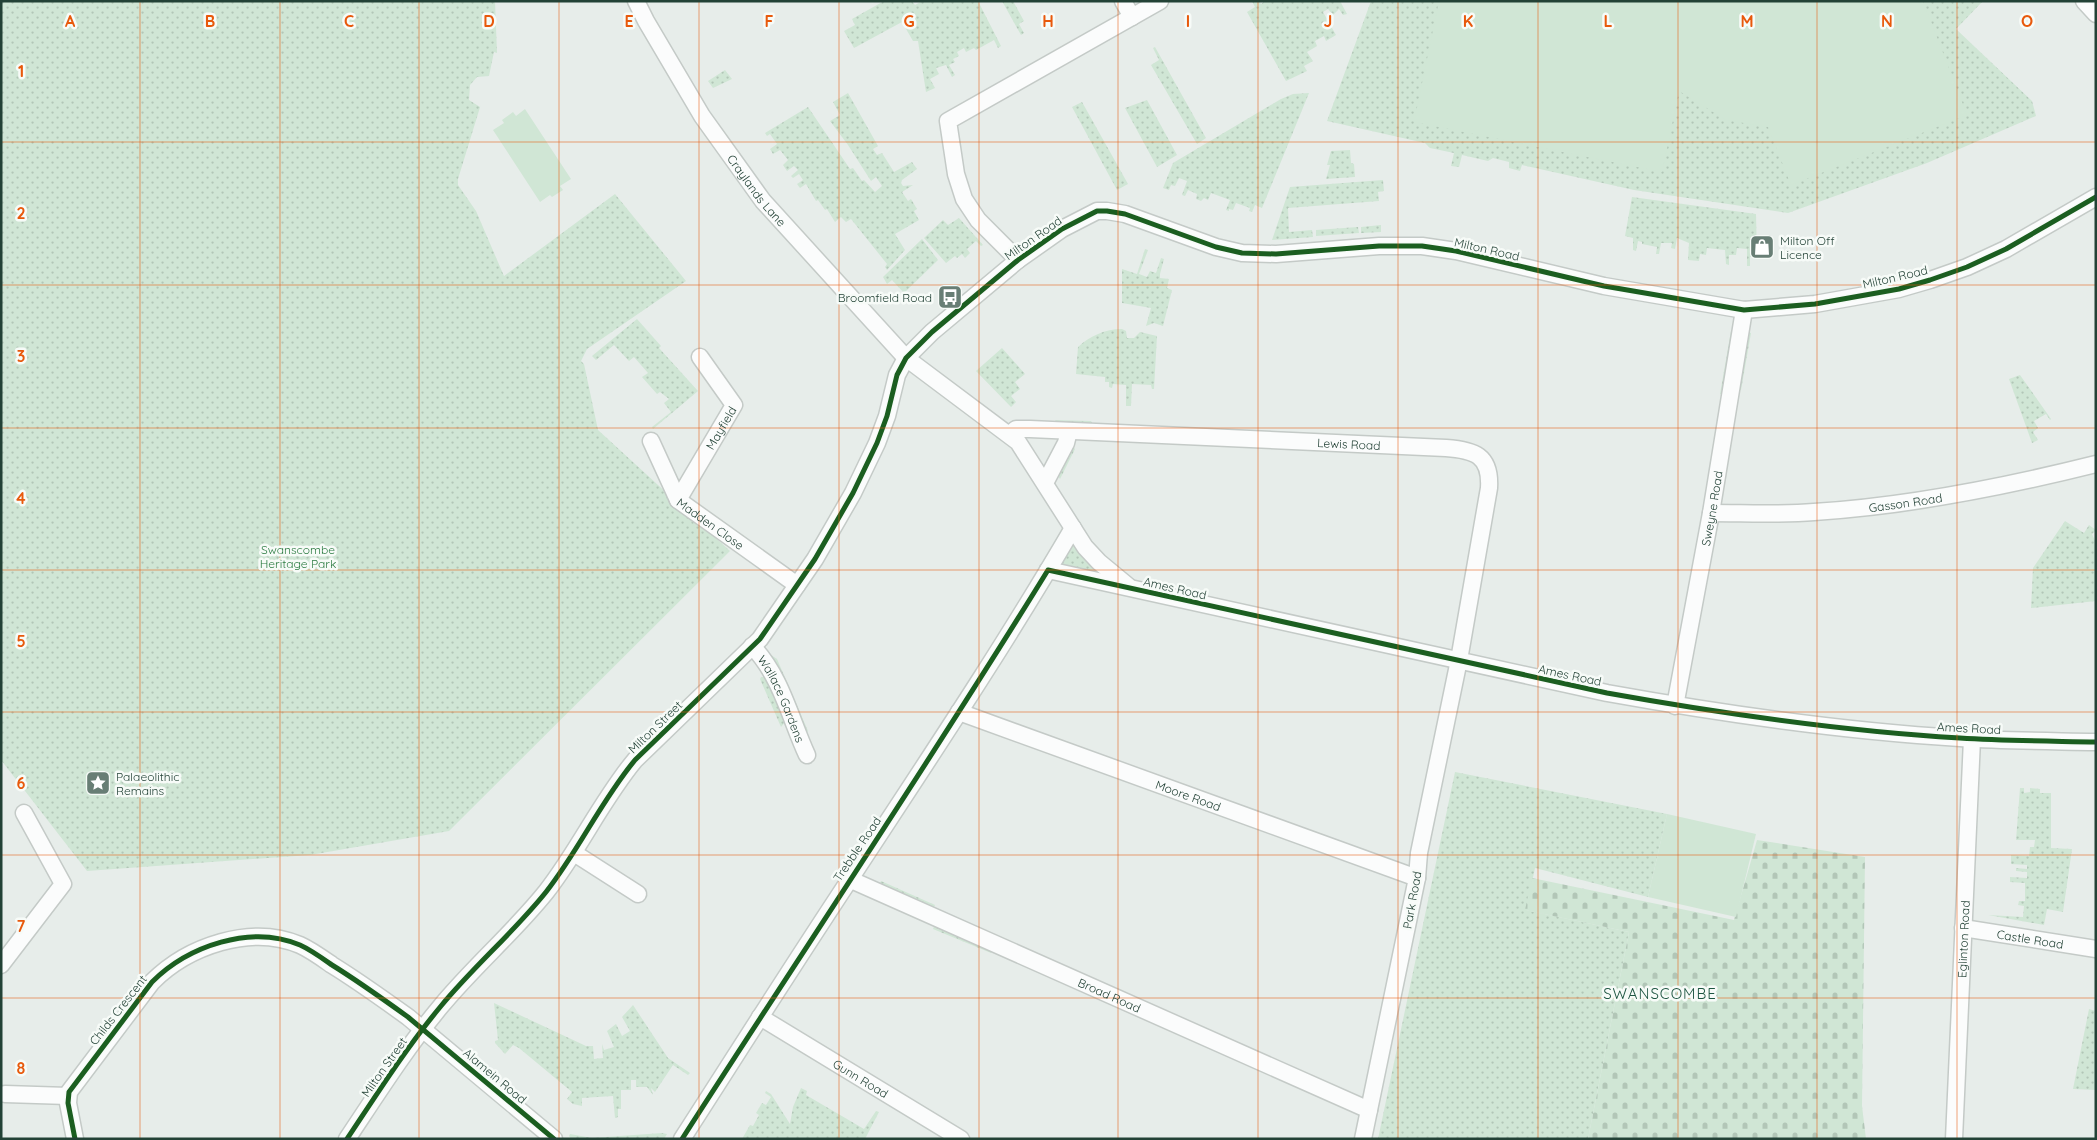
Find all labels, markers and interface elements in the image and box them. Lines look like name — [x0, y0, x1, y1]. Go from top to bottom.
text: A — [65, 11, 76, 31]
text: B — [205, 11, 215, 31]
text: C — [344, 11, 354, 31]
text: D — [483, 11, 495, 31]
text: E — [624, 11, 634, 31]
text: F — [765, 11, 774, 31]
text: G — [903, 11, 915, 31]
text: H — [1042, 11, 1054, 31]
text: I — [1186, 11, 1190, 31]
text: J — [1324, 11, 1332, 31]
text: K — [1463, 11, 1473, 31]
text: L — [1604, 11, 1613, 31]
text: M — [1740, 11, 1754, 31]
text: N — [1881, 11, 1893, 31]
text: O — [2021, 11, 2033, 31]
text: 1 — [18, 61, 24, 81]
street label: Craylands Lane — [724, 151, 790, 229]
text: 2 — [16, 203, 26, 223]
street label: Milton Road — [1001, 213, 1065, 263]
place label: Milton Off Licence — [1780, 233, 1835, 262]
street label: Milton Road — [1453, 234, 1521, 264]
shop icon: Milton Off Licence — [1749, 234, 1775, 260]
street label: Milton Road — [1861, 262, 1929, 292]
bus stop icon: Broomfield Road — [937, 284, 963, 310]
place label: Broomfield Road — [838, 290, 932, 305]
text: 3 — [17, 346, 25, 366]
street label: Mayfield — [702, 403, 739, 452]
street label: Lewis Road — [1317, 435, 1381, 453]
street label: Sweyne Road — [1698, 470, 1725, 547]
text: 4 — [16, 488, 26, 508]
street label: Gasson Road — [1868, 489, 1943, 515]
street label: Madden Close — [674, 494, 747, 552]
park label: Swanscombe Heritage Park — [260, 542, 336, 571]
street label: Ames Road — [1142, 573, 1208, 603]
text: 5 — [16, 631, 26, 651]
street label: Wallace Gardens — [755, 652, 808, 745]
street label: Ames Road — [1537, 661, 1603, 689]
street label: Milton Street — [625, 697, 685, 757]
street label: Ames Road — [1937, 719, 2001, 737]
place label: Palaeolithic Remains — [116, 769, 179, 798]
place icon: Palaeolithic Remains — [85, 770, 111, 796]
text: 6 — [17, 773, 26, 793]
street label: Moore Road — [1154, 776, 1223, 814]
street label: Trebble Road — [830, 814, 884, 884]
street label: Park Road — [1400, 870, 1424, 930]
street label: Eglinton Road — [1954, 900, 1972, 978]
text: 7 — [17, 916, 26, 936]
street label: Castle Road — [1996, 926, 2065, 951]
street label: Childs Crescent — [86, 972, 150, 1048]
street label: Broad Road — [1076, 974, 1143, 1015]
district label: SWANSCOMBE — [1603, 984, 1717, 1003]
street label: Milton Street — [358, 1034, 410, 1100]
street label: Alamein Road — [460, 1045, 530, 1107]
street label: Gunn Road — [830, 1056, 891, 1101]
text: 8 — [17, 1058, 26, 1078]

